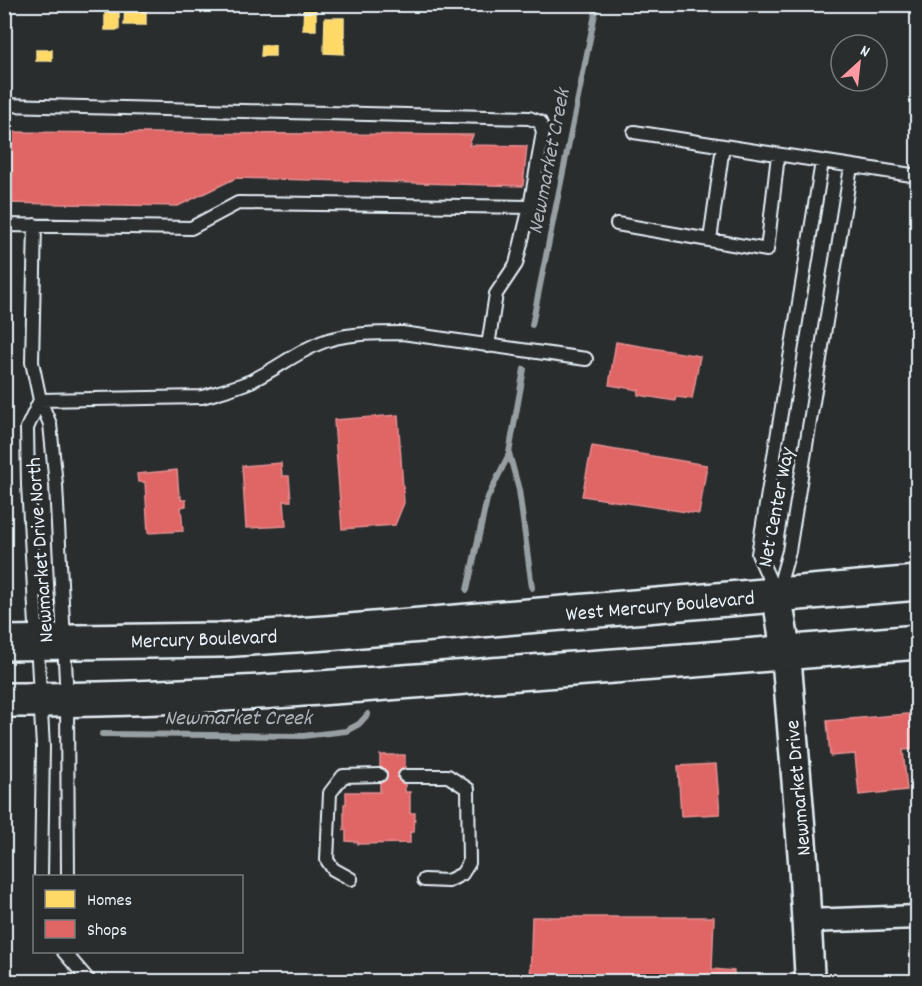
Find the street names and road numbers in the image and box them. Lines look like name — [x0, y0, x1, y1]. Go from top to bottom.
street label: Net Center Way — [752, 445, 804, 570]
street label: Newmarket Drive North — [21, 456, 63, 643]
street label: West Mercury Boulevard — [565, 585, 756, 631]
street label: Mercury Boulevard — [130, 623, 278, 659]
street label: Newmarket Drive — [779, 719, 821, 857]

